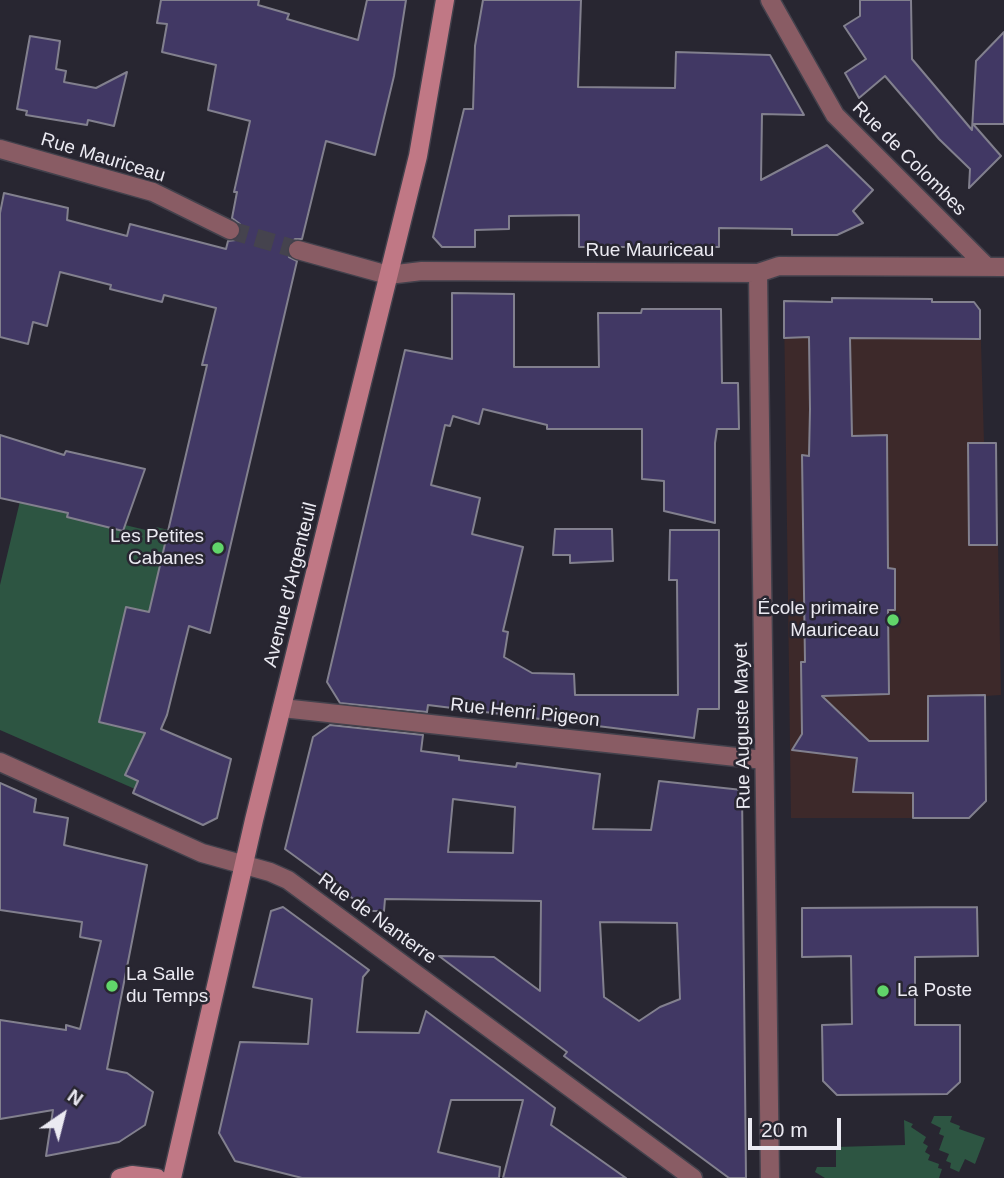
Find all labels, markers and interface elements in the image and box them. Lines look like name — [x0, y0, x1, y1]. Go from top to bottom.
street label: Rue de Colombes — [847, 97, 971, 221]
street label: Rue Mauriceau — [38, 128, 168, 188]
street label: Rue Mauriceau — [586, 240, 714, 262]
street label: Avenue d'Argenteuil — [259, 500, 323, 670]
place label: Les Petites Cabanes — [110, 526, 204, 570]
marker: Les Petites Cabanes — [210, 540, 226, 556]
place label: École primaire Mauriceau — [758, 598, 879, 642]
marker: École primaire Mauriceau — [885, 612, 901, 628]
street label: Rue Auguste Mayet — [730, 642, 756, 810]
street label: Rue Henri Pigeon — [449, 694, 601, 732]
street label: Rue de Nanterre — [313, 868, 441, 970]
place label: La Salle du Temps — [126, 964, 208, 1008]
marker: La Salle du Temps — [104, 978, 120, 994]
place label: La Poste — [897, 980, 972, 1002]
marker: La Poste — [875, 983, 891, 999]
north arrow — [28, 1080, 98, 1150]
text: N — [64, 1085, 87, 1110]
scale bar — [752, 1104, 845, 1148]
text: 20 m — [761, 1118, 808, 1141]

